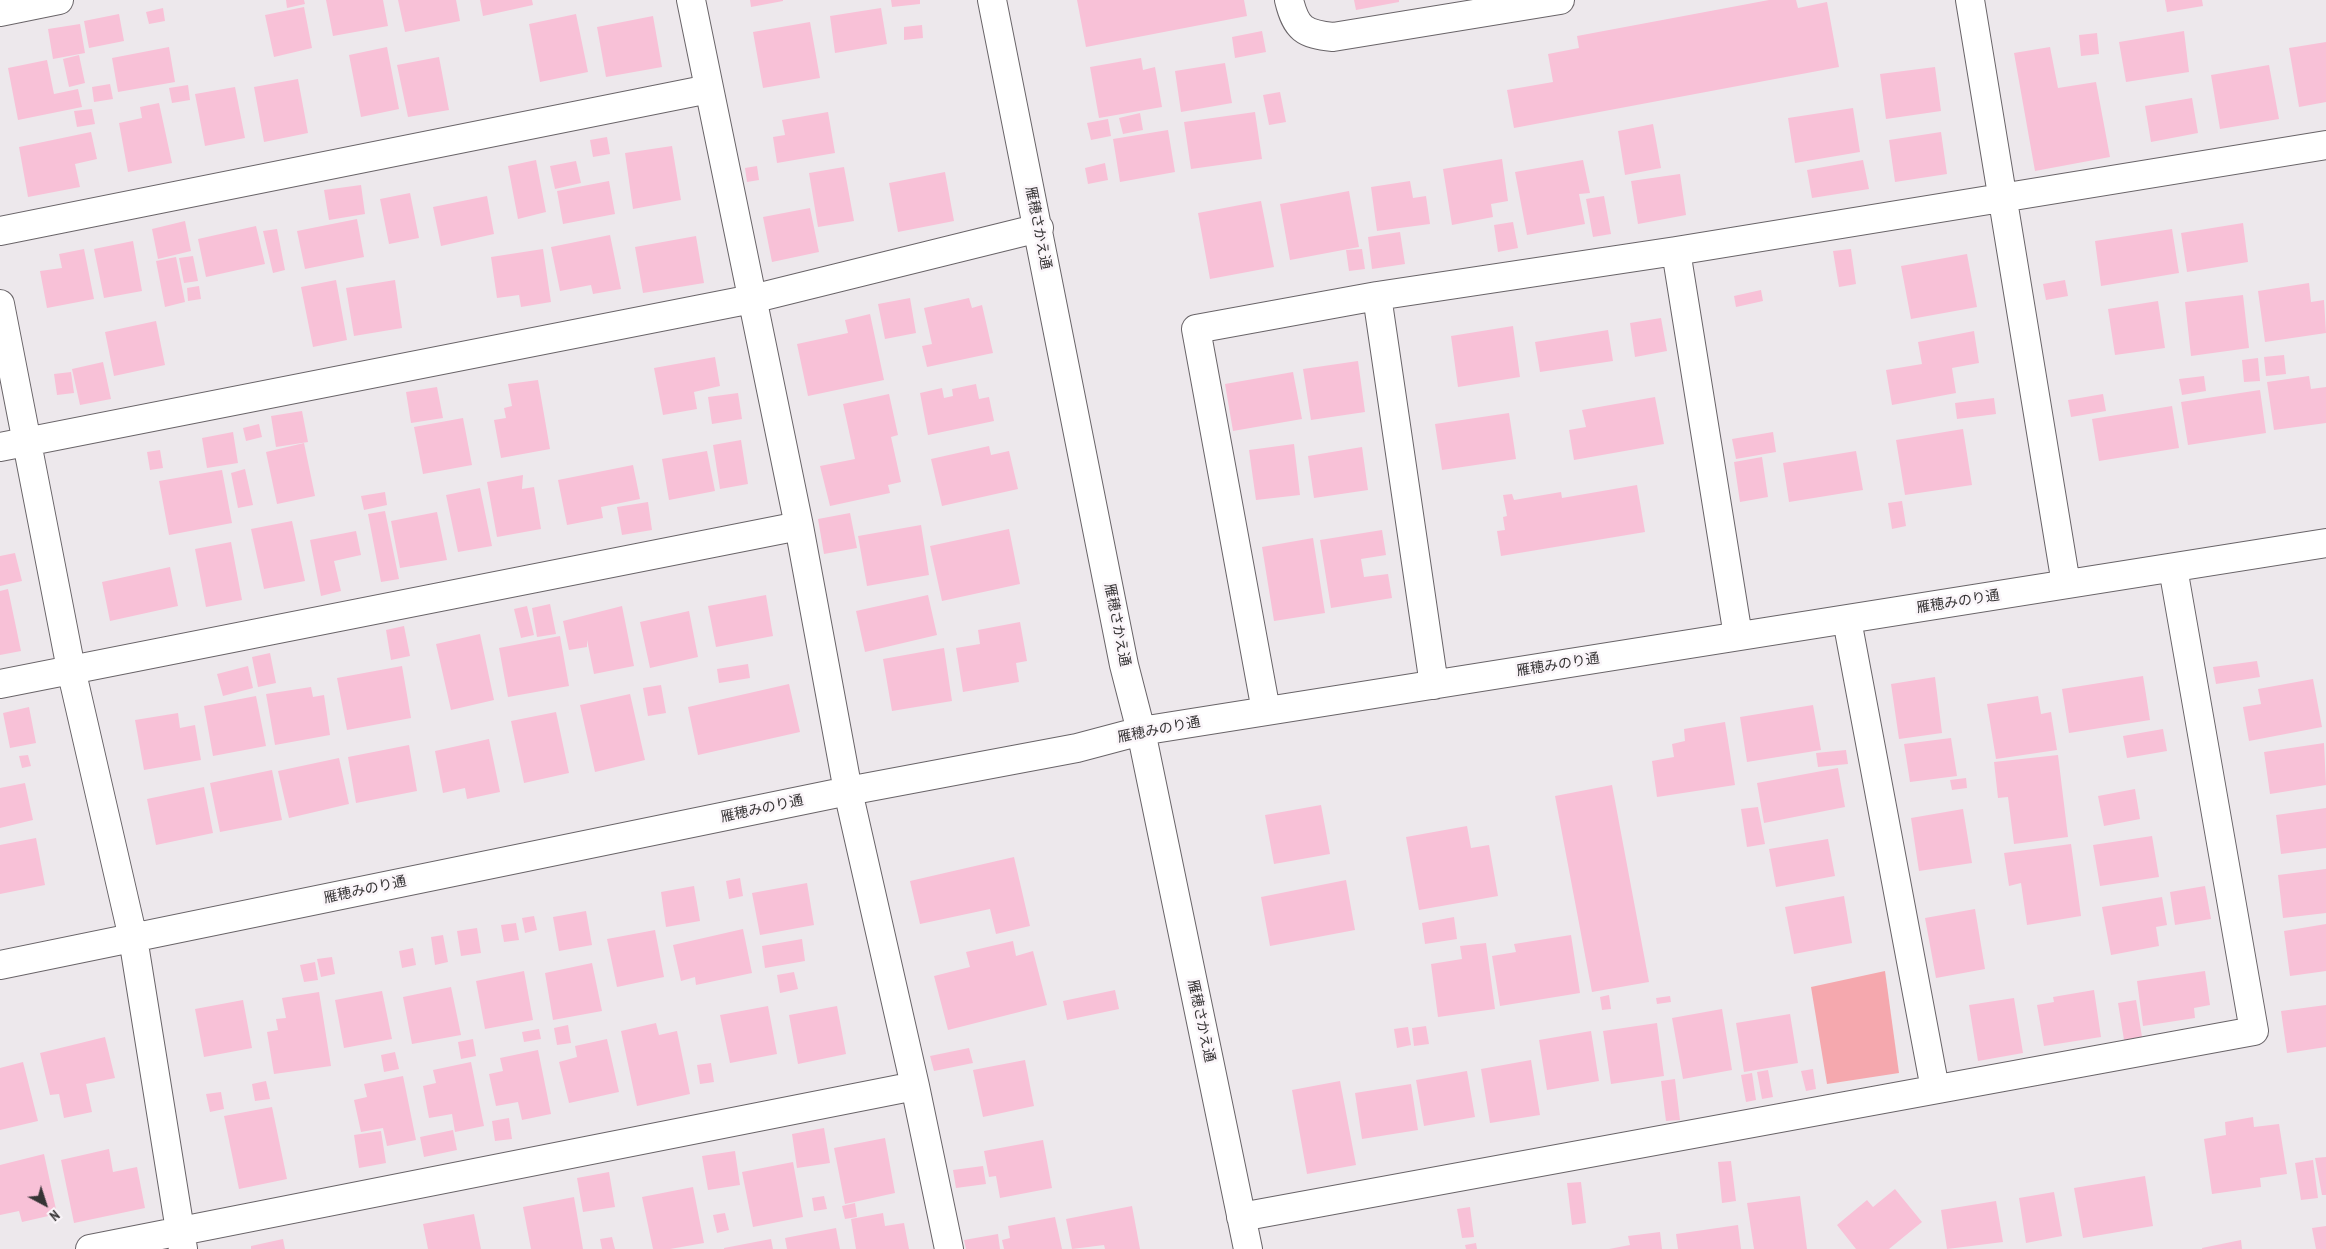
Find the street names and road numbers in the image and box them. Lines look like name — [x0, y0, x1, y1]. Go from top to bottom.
street label: 雁穂さかえ通 — [1022, 185, 1054, 271]
street label: 雁穂さかえ通 — [1101, 582, 1133, 668]
street label: 雁穂みのり通 — [1915, 587, 2001, 617]
street label: 雁穂みのり通 — [1515, 650, 1601, 680]
street label: 雁穂みのり通 — [1116, 714, 1202, 746]
street label: 雁穂みのり通 — [719, 792, 805, 826]
street label: 雁穂みのり通 — [322, 873, 408, 907]
street label: 雁穂さかえ通 — [1184, 978, 1218, 1064]

